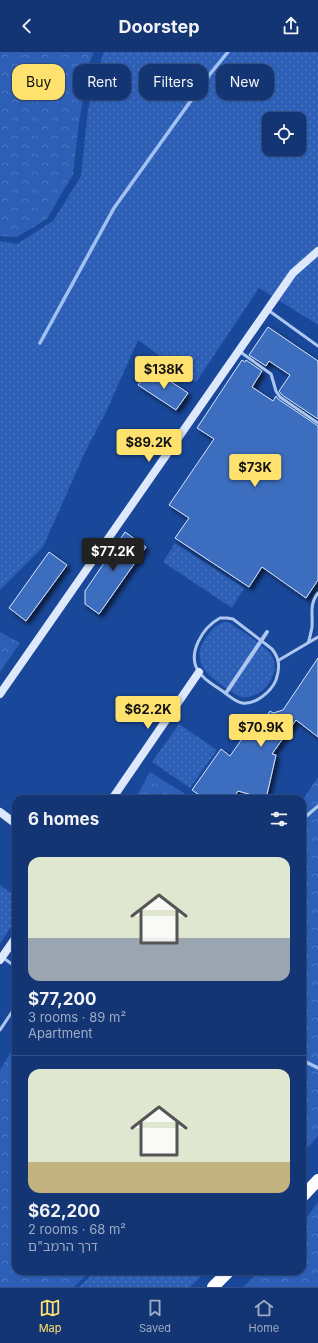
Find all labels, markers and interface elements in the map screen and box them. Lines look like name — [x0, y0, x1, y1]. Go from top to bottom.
icon: back — [16, 15, 38, 37]
icon: share — [280, 15, 302, 37]
text: Doorstep — [119, 16, 199, 37]
chip: Buy — [12, 64, 65, 100]
chip: Rent — [73, 64, 131, 100]
chip: Filters — [139, 64, 208, 100]
chip: New — [216, 64, 274, 100]
map controls — [262, 112, 306, 156]
button: locate — [262, 112, 306, 156]
pin: $138K — [136, 356, 192, 390]
text: $138K — [144, 361, 184, 377]
pin: $89.2K — [116, 429, 182, 463]
text: $89.2K — [126, 434, 172, 450]
pin: $73K — [231, 454, 279, 488]
text: $73K — [238, 459, 272, 475]
pin: $77.2K — [80, 538, 146, 572]
text: $77.2K — [91, 543, 135, 559]
pin: $62.2K — [115, 696, 181, 730]
text: $62.2K — [124, 701, 172, 717]
pin: $70.9K — [228, 714, 294, 748]
text: $70.9K — [238, 719, 284, 735]
icon: filters — [268, 808, 290, 830]
text: 6 homes — [28, 809, 99, 829]
icon: home — [123, 883, 195, 955]
text: $77,200 — [28, 989, 96, 1009]
text: 3 rooms · 89 m² — [28, 1009, 126, 1025]
text: Apartment — [28, 1025, 93, 1041]
icon: home — [123, 1095, 195, 1167]
text: $62,200 — [28, 1201, 100, 1221]
text: 2 rooms · 68 m² — [28, 1221, 126, 1237]
text: דרך הרמב"ם — [28, 1238, 98, 1254]
tab: Map — [39, 1297, 62, 1335]
tab: Saved — [139, 1297, 171, 1335]
tab: Home — [248, 1297, 279, 1335]

